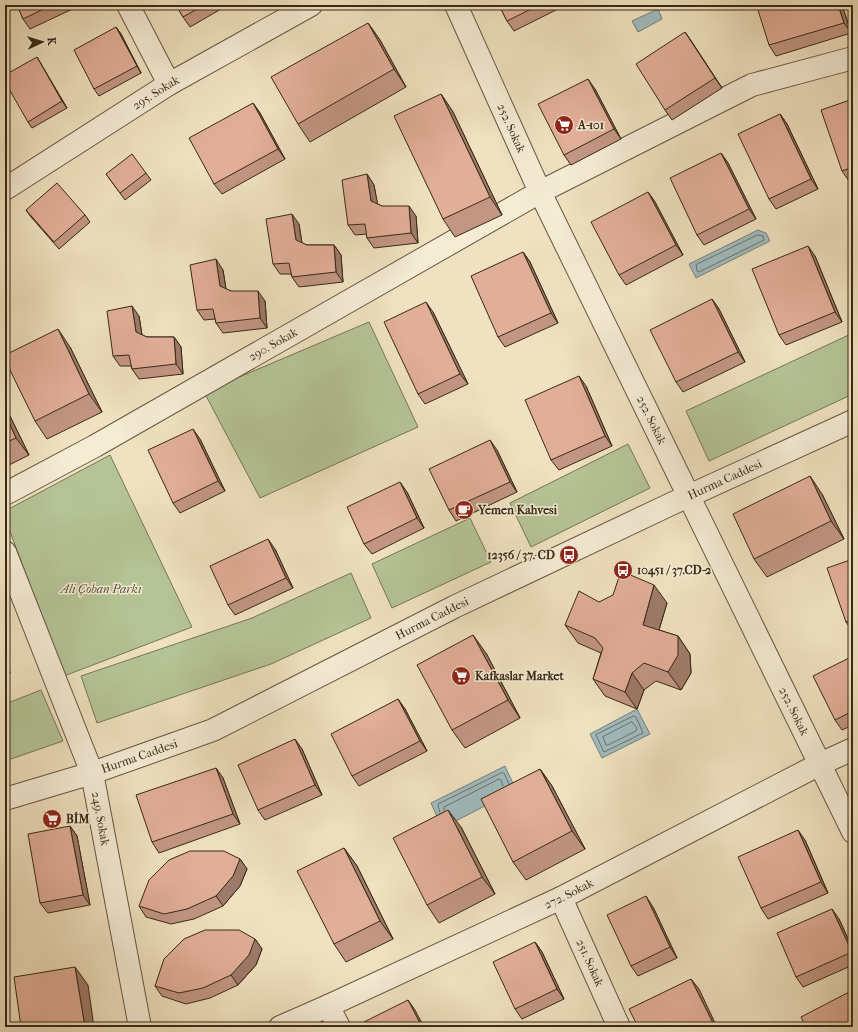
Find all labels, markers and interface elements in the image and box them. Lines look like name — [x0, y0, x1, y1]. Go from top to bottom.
north arrow — [22, 22, 62, 62]
text: K — [45, 37, 58, 47]
street label: 295. Sokak — [130, 72, 182, 113]
street label: 252. Sokak — [494, 101, 529, 156]
supermarket icon: A-101 — [553, 114, 575, 136]
place label: A-101 — [577, 118, 604, 132]
street label: 290. Sokak — [246, 324, 301, 364]
street label: 252. Sokak — [634, 394, 670, 448]
street label: Hurma Caddesi — [685, 456, 764, 503]
cafe icon: Yemen Kahvesi — [453, 499, 475, 521]
place label: Yemen Kahvesi — [477, 503, 557, 517]
bus stop icon: 12356 / 37. CD — [558, 544, 580, 566]
place label: 12356 / 37. CD — [487, 548, 555, 563]
bus stop icon: 10451 / 37.CD-2 — [612, 559, 634, 581]
place label: 10451 / 37.CD-2 — [637, 563, 712, 578]
park label: Ali Çoban Parkı — [59, 582, 142, 596]
street label: Hurma Caddesi — [393, 594, 471, 643]
supermarket icon: Kafkaslar Market — [450, 665, 472, 687]
place label: Kafkaslar Market — [475, 669, 564, 683]
street label: 252. Sokak — [776, 685, 812, 739]
street label: Hurma Caddesi — [99, 736, 180, 776]
street label: 249. Sokak — [89, 791, 113, 848]
supermarket icon: BİM — [41, 808, 63, 830]
place label: BİM — [66, 811, 89, 826]
street label: 272. Sokak — [542, 875, 596, 912]
street label: 251. Sokak — [573, 937, 607, 989]

